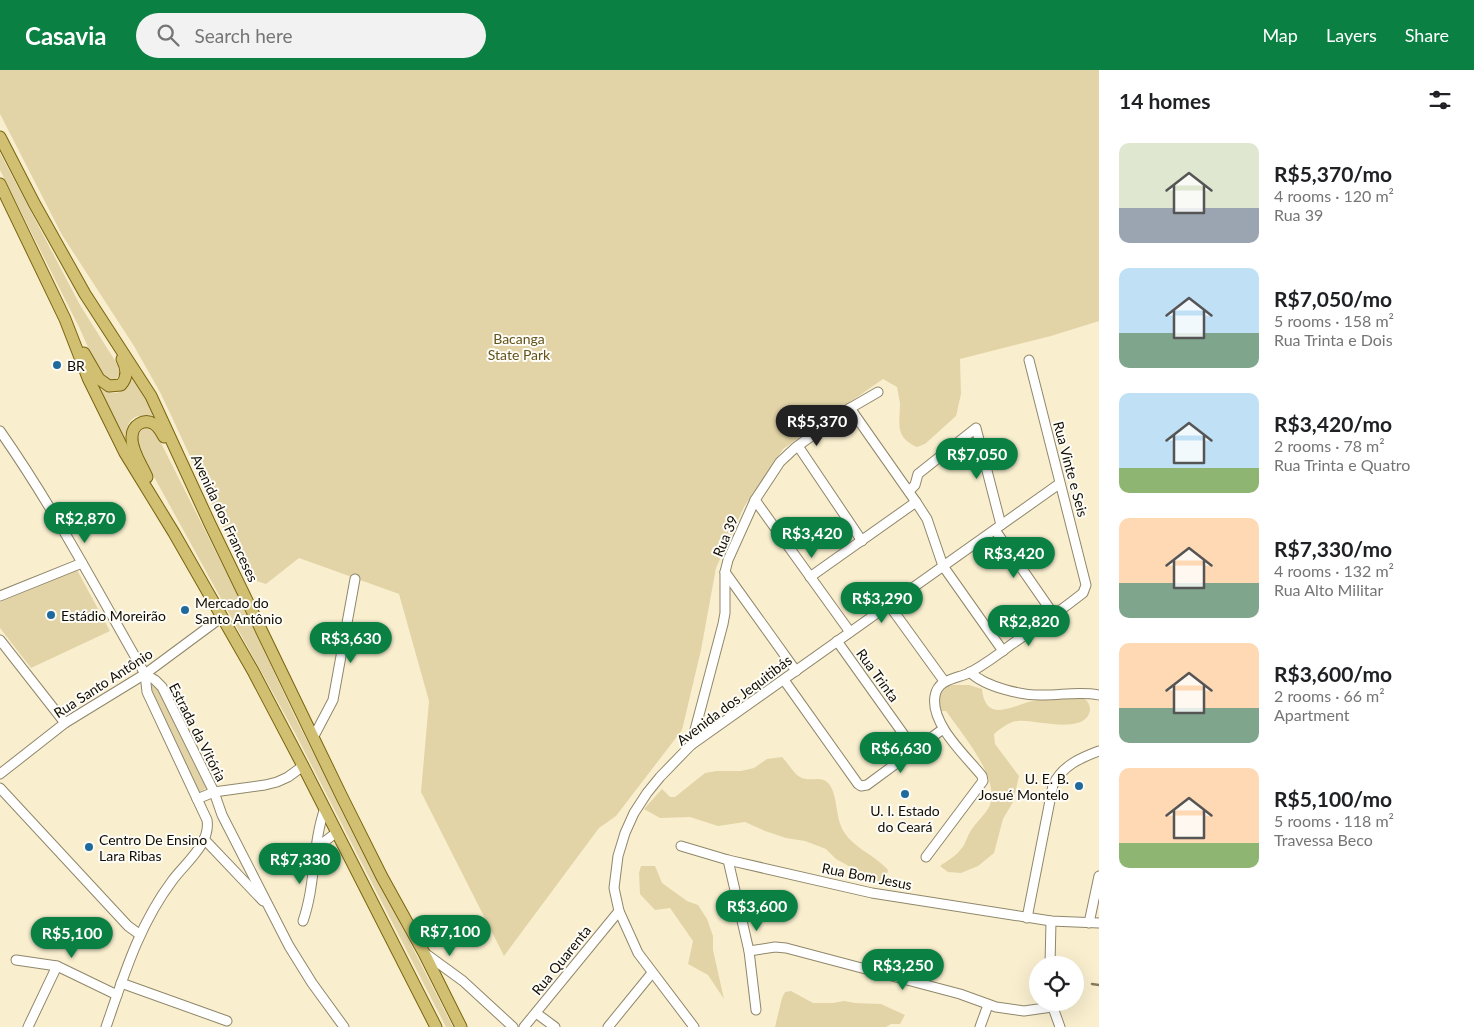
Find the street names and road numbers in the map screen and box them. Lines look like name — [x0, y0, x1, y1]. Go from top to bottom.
street label: Rua Vinte e Seis — [1050, 419, 1092, 519]
street label: Avenida dos Franceses — [188, 451, 262, 585]
street label: Rua 39 — [709, 513, 741, 559]
street label: Rua Santo Antônio — [50, 645, 156, 721]
street label: Rua Trinta — [853, 645, 903, 705]
street label: Avenida dos Jequitibás — [673, 651, 795, 749]
street label: Estrada da Vitória — [166, 680, 230, 784]
street label: Rua Bom Jesus — [821, 859, 913, 893]
street label: Rua Quarenta — [528, 922, 594, 998]

